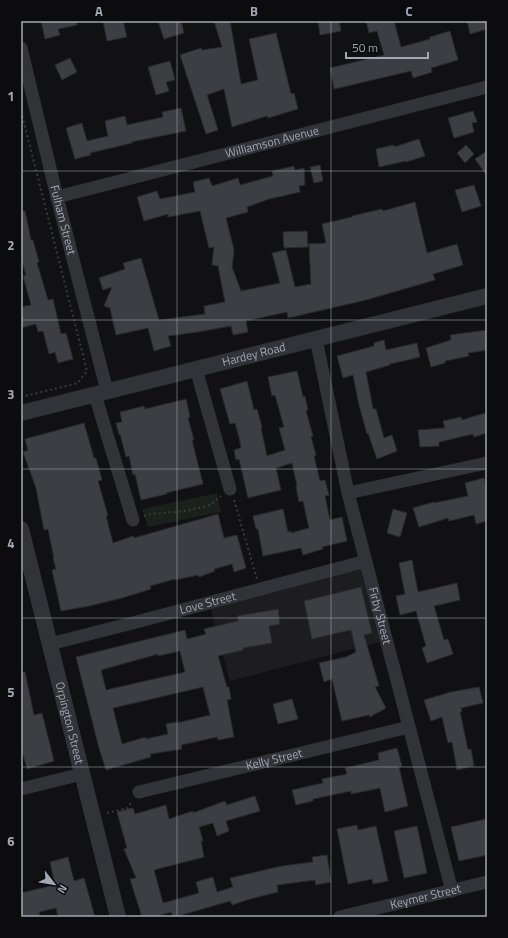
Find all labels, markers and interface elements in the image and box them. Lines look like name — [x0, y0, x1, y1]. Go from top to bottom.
text: A — [95, 1, 103, 21]
text: B — [250, 1, 258, 21]
text: C — [405, 1, 413, 21]
scale bar — [346, 34, 428, 60]
text: 50 m — [352, 38, 378, 57]
text: 1 — [7, 86, 15, 106]
street label: Williamson Avenue — [223, 120, 321, 163]
street label: Fulham Street — [45, 183, 82, 258]
text: 2 — [7, 235, 15, 255]
street label: Hardey Road — [220, 337, 287, 371]
text: 3 — [7, 384, 15, 404]
text: 4 — [7, 533, 15, 553]
street label: Firby Street — [364, 585, 397, 647]
street label: Love Street — [178, 586, 239, 619]
street label: Orpington Street — [51, 680, 90, 767]
text: 5 — [7, 682, 15, 702]
street label: Kelly Street — [244, 743, 305, 775]
text: 6 — [7, 831, 15, 851]
north arrow — [34, 864, 74, 904]
street label: Keymer Street — [388, 878, 464, 914]
text: N — [54, 882, 71, 897]

